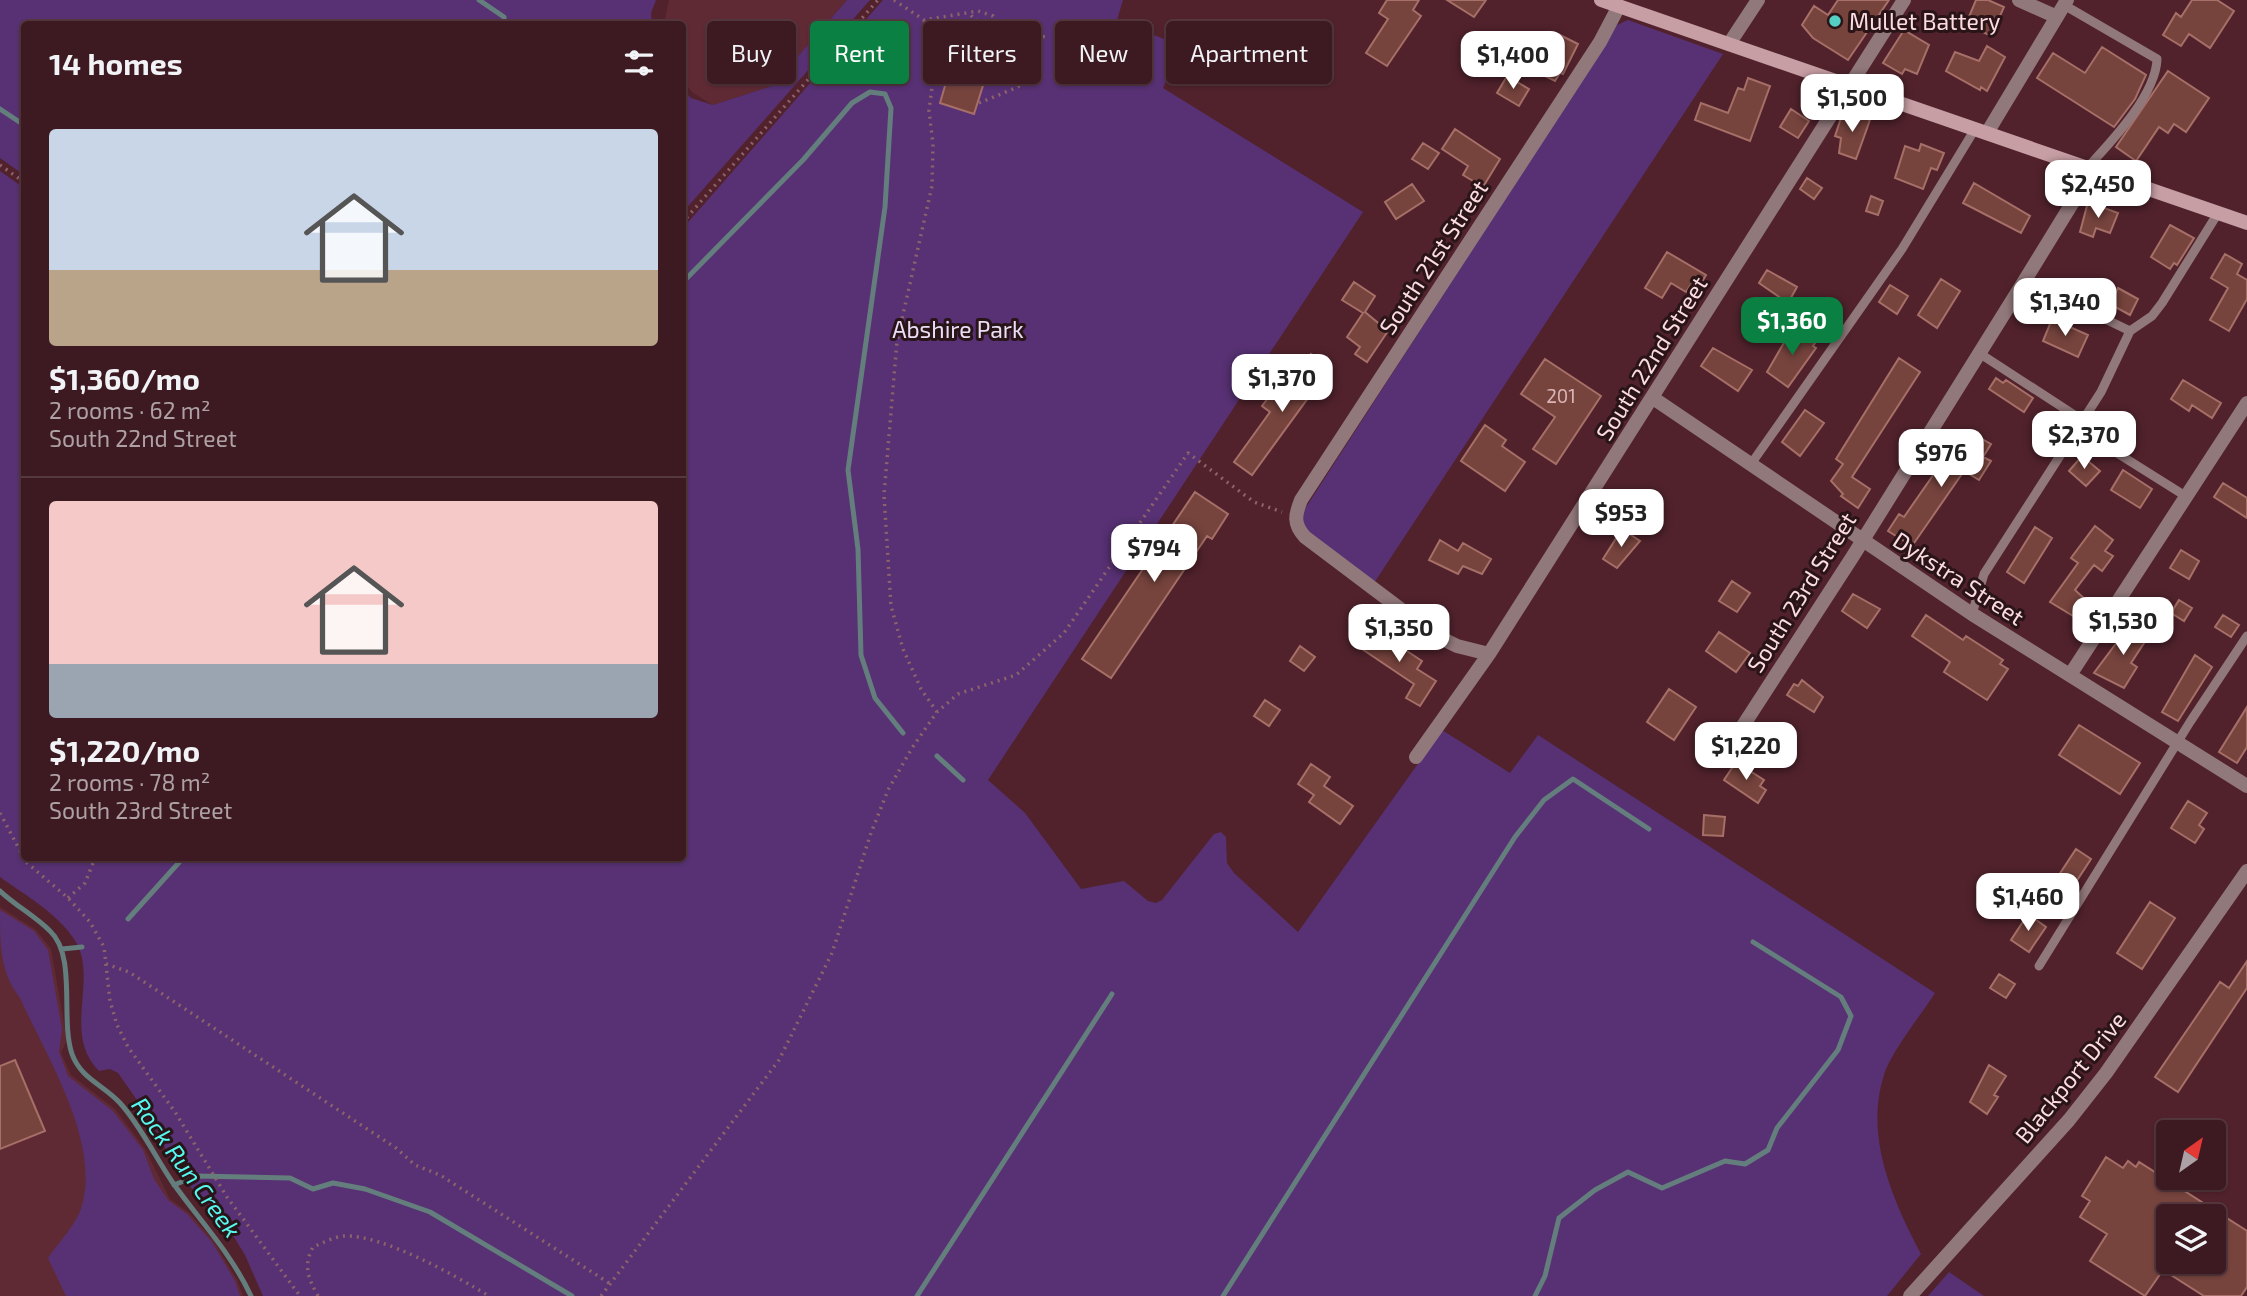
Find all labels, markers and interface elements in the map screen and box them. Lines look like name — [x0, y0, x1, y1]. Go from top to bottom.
place label: Mullet Battery — [1849, 7, 2000, 35]
marker: Mullet Battery — [1827, 13, 1843, 29]
chip: Buy — [707, 21, 796, 84]
chip: Rent — [810, 21, 909, 84]
chip: Filters — [923, 21, 1041, 84]
chip: New — [1055, 21, 1152, 84]
chip: Apartment — [1166, 21, 1332, 84]
pin: $1,400 — [1456, 32, 1570, 91]
text: $1,400 — [1477, 40, 1549, 68]
icon: filters — [620, 44, 658, 82]
text: 14 homes — [49, 45, 183, 81]
pin: $1,500 — [1795, 74, 1909, 134]
text: $1,500 — [1817, 83, 1887, 111]
pin: $2,450 — [2041, 160, 2155, 220]
text: $2,450 — [2061, 169, 2135, 197]
icon: home — [291, 175, 417, 301]
street label: South 21st Street — [1373, 175, 1493, 339]
street label: South 22nd Street — [1589, 271, 1713, 445]
pin: $1,340 — [2008, 278, 2122, 338]
text: $1,340 — [2029, 287, 2101, 315]
pin: $1,360 — [1735, 298, 1849, 357]
text: $1,360 — [1757, 306, 1827, 334]
park label: Abshire Park — [892, 315, 1024, 343]
pin: $1,370 — [1225, 354, 1339, 414]
text: $1,360/mo — [49, 360, 200, 396]
text: $1,370 — [1248, 363, 1316, 391]
house number: 201 — [1546, 384, 1576, 407]
text: 2 rooms · 62 m² — [49, 396, 211, 424]
pin: $2,370 — [2027, 412, 2141, 471]
text: $2,370 — [2048, 420, 2120, 448]
text: South 22nd Street — [49, 424, 237, 452]
pin: $976 — [1900, 430, 1982, 489]
text: $976 — [1915, 438, 1967, 466]
pin: $953 — [1580, 490, 1662, 549]
text: $953 — [1595, 498, 1647, 526]
street label: South 23rd Street — [1741, 507, 1862, 677]
pin: $794 — [1113, 524, 1195, 584]
street label: Dykstra Street — [1888, 525, 2030, 631]
text: $794 — [1127, 533, 1181, 561]
icon: home — [291, 547, 417, 673]
pin: $1,530 — [2066, 598, 2180, 657]
pin: $1,350 — [1342, 604, 1456, 664]
text: $1,530 — [2088, 606, 2158, 634]
text: $1,350 — [1364, 613, 1434, 641]
pin: $1,220 — [1689, 722, 1803, 782]
text: $1,220 — [1711, 731, 1781, 759]
text: $1,220/mo — [49, 732, 200, 768]
text: 2 rooms · 78 m² — [49, 768, 210, 796]
text: South 23rd Street — [49, 796, 232, 824]
pin: $1,460 — [1971, 874, 2085, 933]
text: $1,460 — [1992, 882, 2064, 910]
street label: Blackport Drive — [2009, 1006, 2131, 1148]
water label: Rock Run Creek — [126, 1091, 248, 1243]
north arrow — [2156, 1120, 2226, 1190]
map controls — [2156, 1120, 2226, 1274]
button: layers — [2156, 1204, 2226, 1274]

